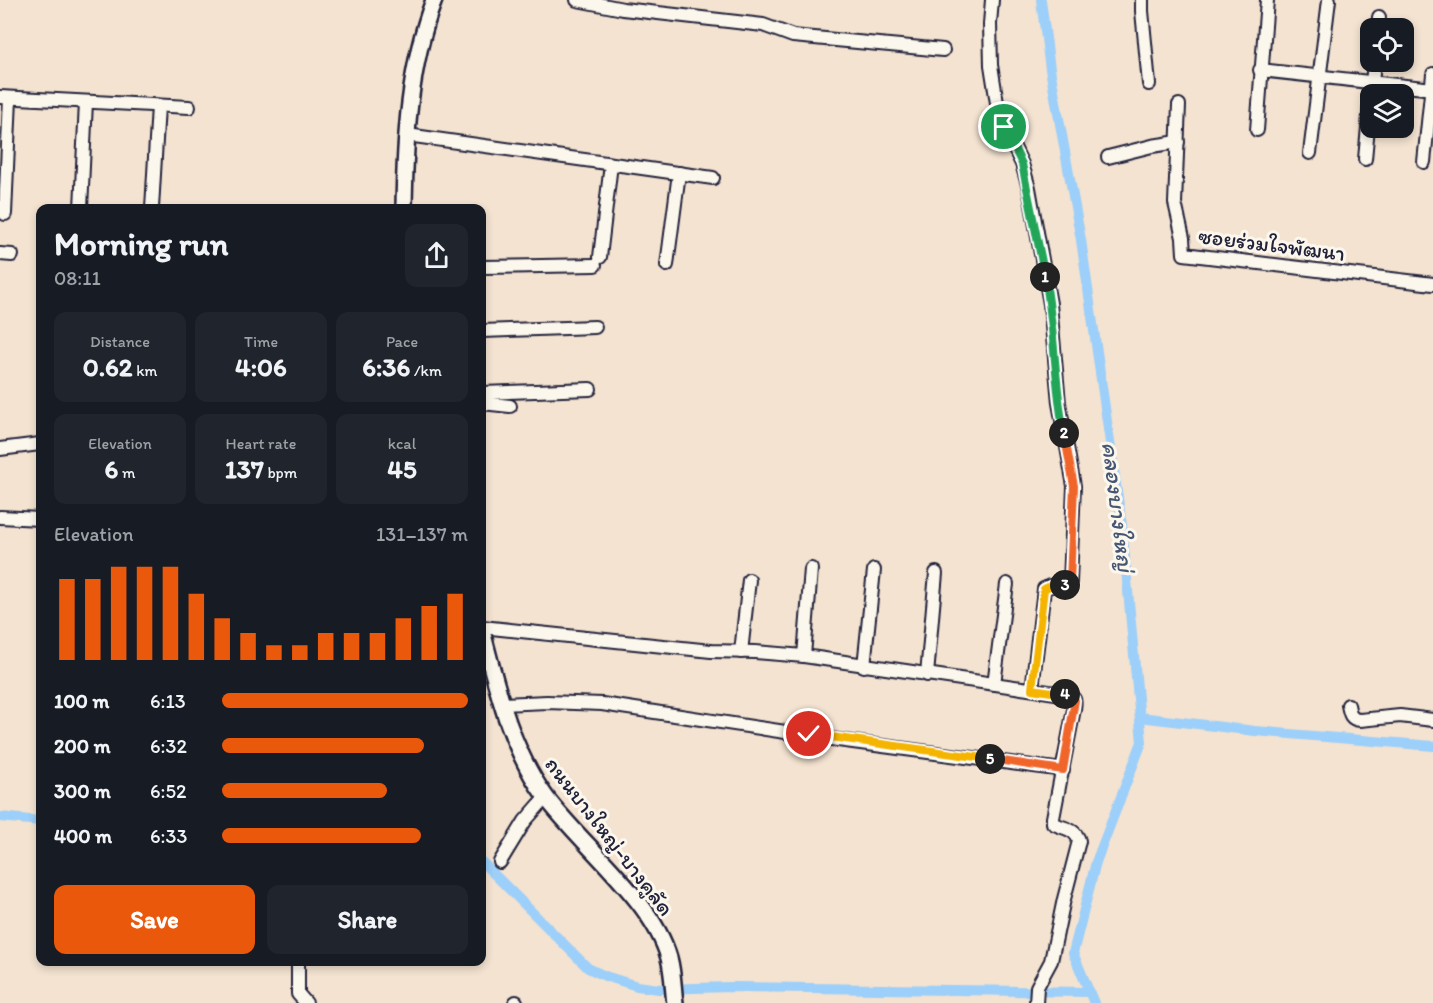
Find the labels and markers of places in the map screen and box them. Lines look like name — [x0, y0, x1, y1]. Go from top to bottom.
pin — [978, 101, 1029, 152]
pin: 1 — [1030, 262, 1060, 292]
pin: 2 — [1049, 418, 1079, 448]
pin: 3 — [1050, 570, 1080, 600]
pin: 4 — [1050, 679, 1080, 709]
pin — [783, 708, 834, 759]
pin: 5 — [975, 744, 1005, 774]

